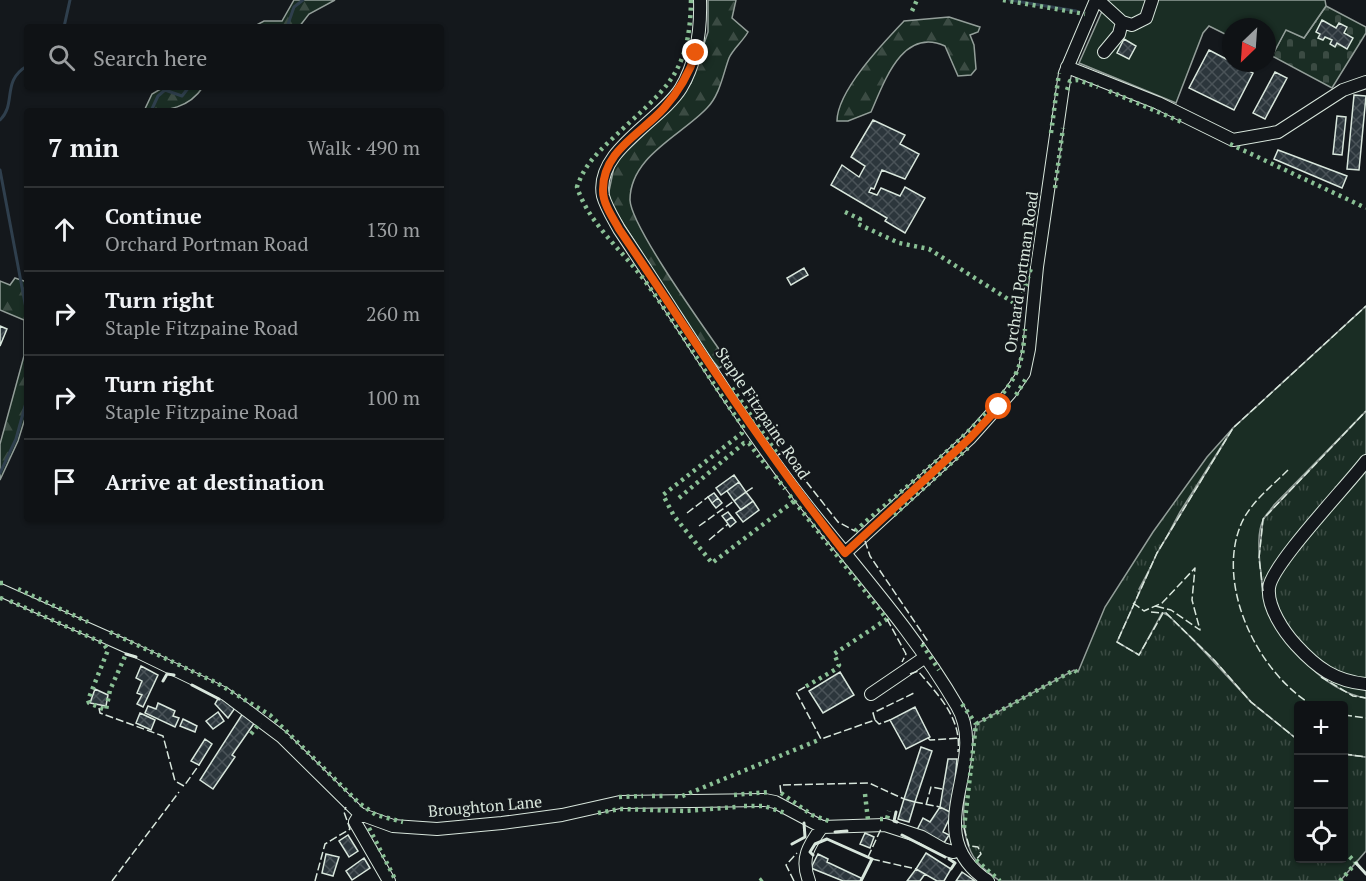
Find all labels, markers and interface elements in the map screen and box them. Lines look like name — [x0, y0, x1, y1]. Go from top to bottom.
north arrow — [1222, 18, 1276, 72]
search box — [24, 24, 444, 90]
route end — [682, 39, 708, 65]
icon: search — [45, 41, 78, 74]
text: Search here — [93, 43, 207, 72]
text: 7 min — [48, 130, 119, 164]
text: Walk · 490 m — [308, 134, 420, 161]
street label: Orchard Portman Road — [999, 190, 1043, 354]
text: Continue — [105, 201, 202, 230]
icon: ahead — [48, 213, 81, 246]
text: 130 m — [366, 216, 420, 243]
text: Orchard Portman Road — [105, 230, 308, 257]
text: Turn right — [105, 285, 214, 314]
icon: right — [48, 297, 81, 330]
text: 260 m — [366, 300, 420, 327]
text: Staple Fitzpaine Road — [105, 314, 298, 341]
street label: Staple Fitzpaine Road — [711, 343, 815, 483]
text: Turn right — [105, 369, 214, 398]
icon: right — [48, 381, 81, 414]
text: 100 m — [366, 384, 420, 411]
route start — [985, 393, 1011, 419]
text: Staple Fitzpaine Road — [105, 398, 298, 425]
icon: arrive — [48, 465, 81, 498]
text: Arrive at destination — [105, 467, 324, 496]
map controls — [1294, 701, 1348, 863]
button: + — [1294, 701, 1348, 755]
button: − — [1294, 755, 1348, 809]
street label: Broughton Lane — [427, 790, 543, 822]
button: locate — [1294, 809, 1348, 863]

